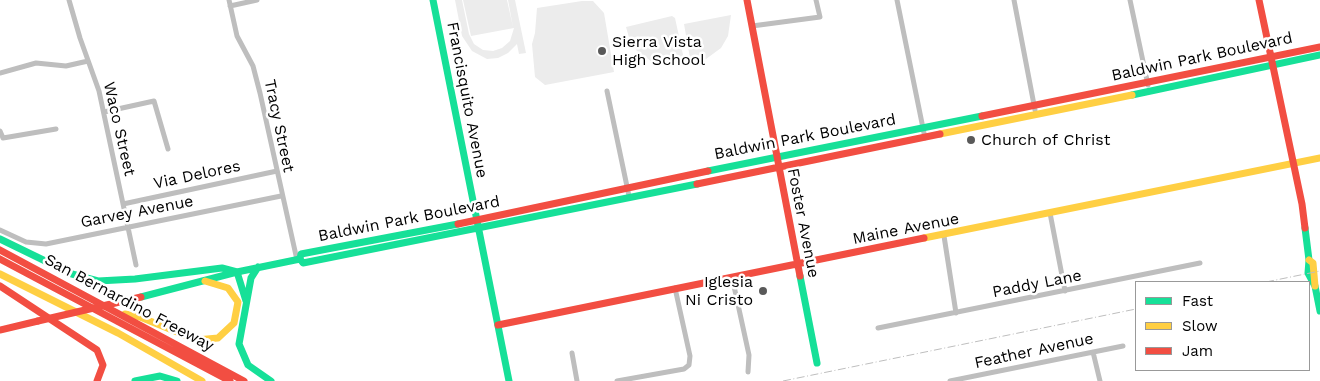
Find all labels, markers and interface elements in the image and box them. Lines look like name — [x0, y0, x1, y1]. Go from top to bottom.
street label: Francisquito Avenue — [442, 20, 492, 180]
street label: Baldwin Park Boulevard — [1110, 28, 1294, 86]
place label: Sierra Vista High School — [612, 32, 705, 70]
marker: Sierra Vista High School — [596, 45, 608, 57]
street label: Tracy Street — [260, 78, 298, 174]
street label: Waco Street — [99, 80, 139, 178]
street label: Baldwin Park Boulevard — [713, 110, 897, 164]
place label: Church of Christ — [981, 130, 1110, 150]
marker: Church of Christ — [965, 134, 977, 146]
street label: Via Delores — [152, 156, 242, 194]
street label: Foster Avenue — [783, 166, 823, 280]
street label: Garvey Avenue — [79, 192, 195, 232]
street label: Baldwin Park Boulevard — [317, 192, 501, 246]
street label: Maine Avenue — [851, 209, 961, 249]
street label: San Bernardino Freeway — [41, 250, 217, 356]
street label: Paddy Lane — [991, 266, 1083, 302]
place label: Iglesia Ni Cristo — [685, 272, 753, 310]
legend — [1135, 281, 1310, 371]
marker: Iglesia Ni Cristo — [757, 285, 769, 297]
text: Fast — [1182, 292, 1213, 310]
text: Slow — [1182, 317, 1218, 335]
street label: Feather Avenue — [973, 329, 1095, 373]
text: Jam — [1182, 342, 1213, 360]

